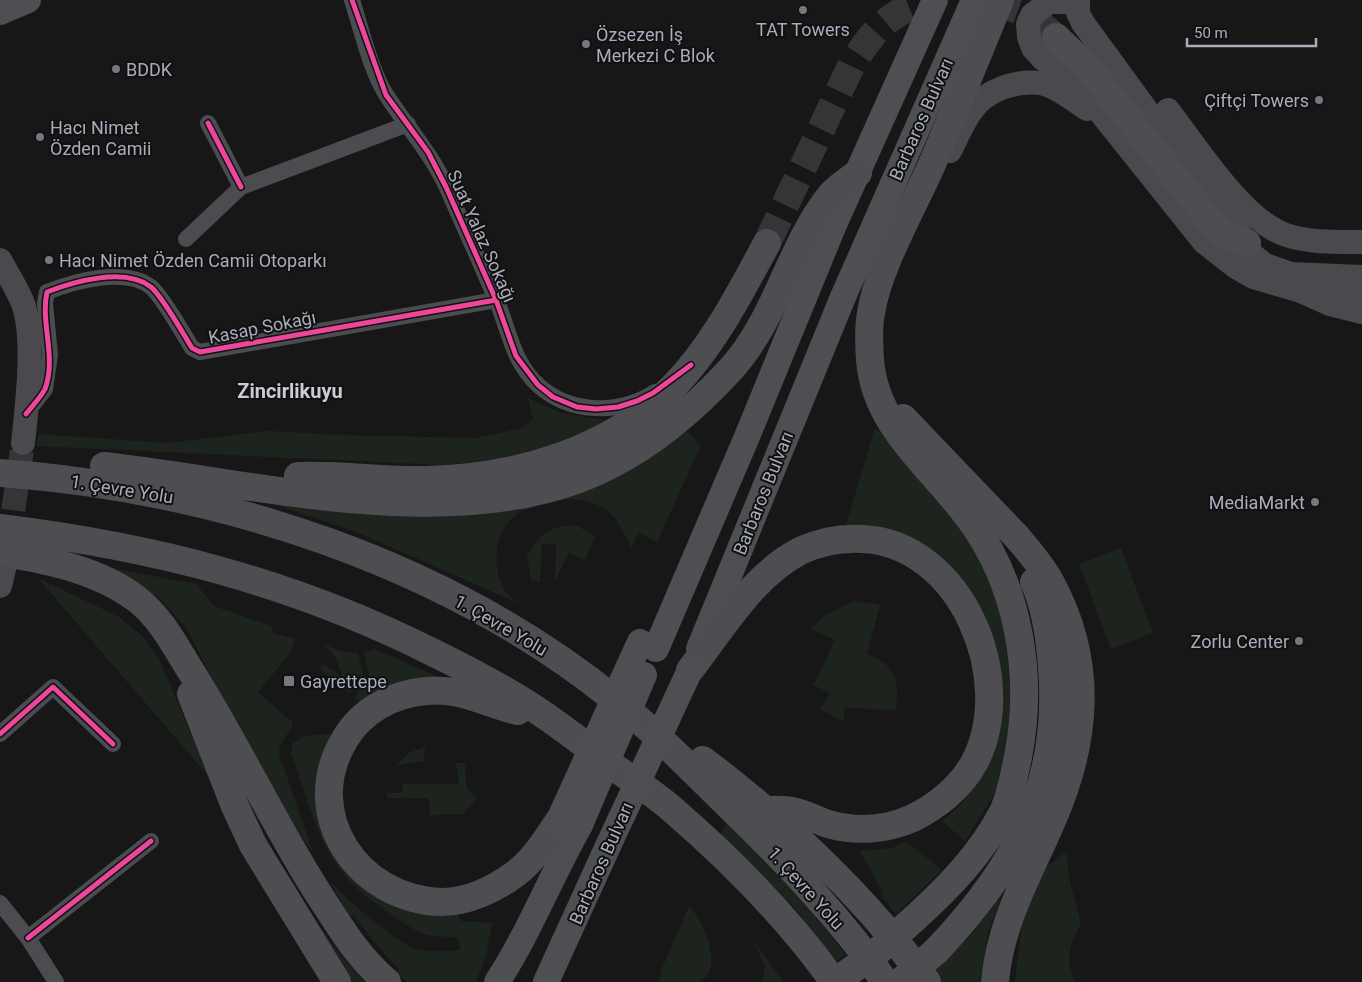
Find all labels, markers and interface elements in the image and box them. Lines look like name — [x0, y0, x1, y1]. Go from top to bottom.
marker: TAT Towers — [797, 4, 809, 16]
scale bar — [1187, 15, 1316, 47]
place label: TAT Towers — [756, 19, 850, 40]
place label: Özsezen İş Merkezi C Blok — [596, 24, 716, 66]
text: 50 m — [1194, 24, 1228, 42]
marker: Özsezen İş Merkezi C Blok — [580, 38, 592, 50]
street label: Barbaros Bulvarı — [885, 55, 957, 183]
place label: BDDK — [126, 59, 173, 80]
marker: BDDK — [110, 63, 122, 75]
place label: Çiftçi Towers — [1204, 90, 1309, 111]
marker: Çiftçi Towers — [1313, 94, 1325, 106]
place label: Hacı Nimet Özden Camii — [50, 117, 151, 159]
marker: Hacı Nimet Özden Camii — [34, 131, 46, 143]
street label: Suat Yalaz Sokağı — [443, 167, 521, 305]
place label: Hacı Nimet Özden Camii Otoparkı — [59, 250, 327, 271]
marker: Hacı Nimet Özden Camii Otoparkı — [43, 254, 55, 266]
street label: Kasap Sokağı — [206, 306, 318, 348]
district label: Zincirlikuyu — [237, 379, 343, 403]
street label: Barbaros Bulvarı — [729, 428, 797, 558]
street label: 1. Çevre Yolu — [69, 470, 175, 508]
place label: MediaMarkt — [1209, 492, 1305, 513]
marker: MediaMarkt — [1309, 496, 1321, 508]
street label: 1. Çevre Yolu — [451, 590, 551, 660]
place label: Zorlu Center — [1191, 631, 1289, 652]
marker: Zorlu Center — [1293, 635, 1305, 647]
place label: Gayrettepe — [300, 671, 387, 692]
marker: Gayrettepe — [282, 674, 296, 688]
street label: Barbaros Bulvarı — [565, 799, 637, 927]
street label: 1. Çevre Yolu — [763, 842, 849, 934]

